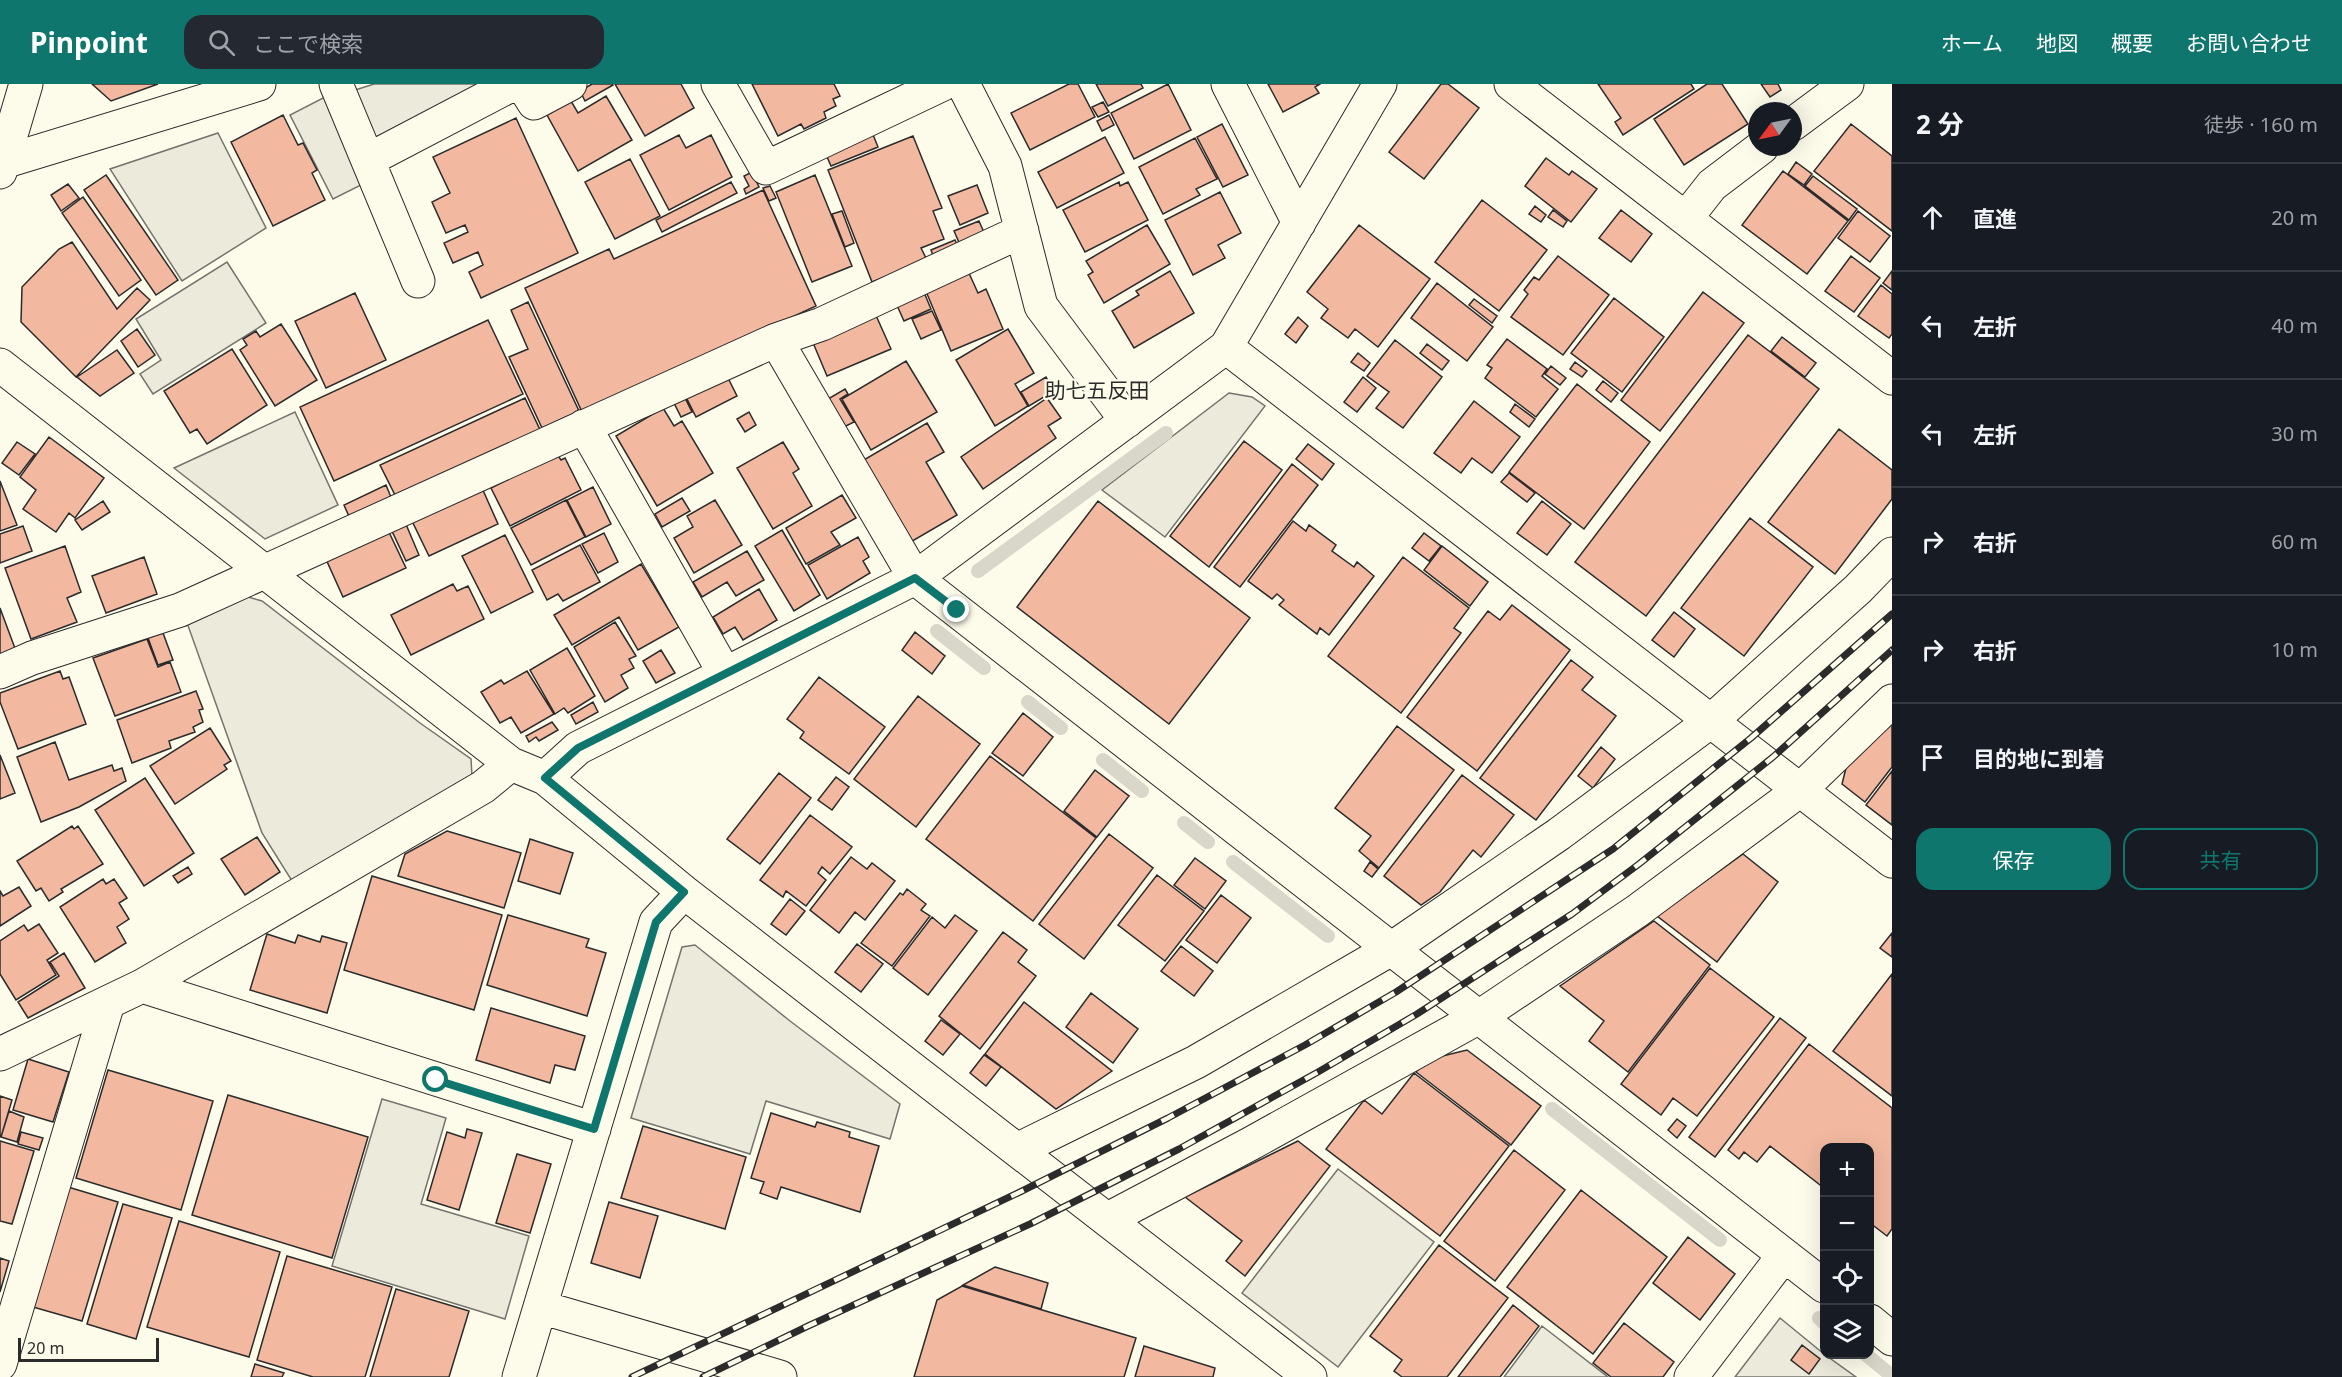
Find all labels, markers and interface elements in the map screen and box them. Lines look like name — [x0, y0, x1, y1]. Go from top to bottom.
search box — [184, 15, 604, 69]
text: Pinpoint — [30, 23, 148, 61]
icon: search — [205, 26, 238, 59]
text: ここで検索 — [253, 28, 363, 58]
text: ホーム — [1941, 29, 2003, 57]
text: 地図 — [2036, 29, 2078, 57]
text: 概要 — [2111, 29, 2153, 57]
text: お問い合わせ — [2186, 29, 2312, 57]
north arrow — [1748, 102, 1802, 156]
text: 2 分 — [1916, 106, 1964, 142]
text: 徒歩 · 160 m — [2204, 111, 2318, 138]
icon: ahead — [1916, 201, 1949, 234]
text: 直進 — [1973, 203, 2017, 233]
text: 20 m — [2271, 204, 2318, 231]
icon: left — [1916, 309, 1949, 342]
text: 左折 — [1973, 311, 2017, 341]
text: 40 m — [2271, 312, 2318, 339]
district label: 助七五反田 — [1045, 376, 1150, 404]
icon: left — [1916, 417, 1949, 450]
text: 左折 — [1973, 419, 2017, 449]
text: 30 m — [2271, 420, 2318, 447]
icon: right — [1916, 525, 1949, 558]
text: 右折 — [1973, 527, 2017, 557]
text: 60 m — [2271, 528, 2318, 555]
route end — [943, 596, 969, 622]
icon: right — [1916, 633, 1949, 666]
text: 右折 — [1973, 635, 2017, 665]
text: 10 m — [2271, 636, 2318, 663]
icon: arrive — [1916, 741, 1949, 774]
text: 目的地に到着 — [1973, 743, 2105, 773]
button: 保存 — [1916, 828, 2111, 890]
button: 共有 — [2123, 828, 2318, 890]
route start — [422, 1066, 448, 1092]
map controls — [1820, 1143, 1874, 1359]
button: + — [1820, 1143, 1874, 1197]
button: − — [1820, 1197, 1874, 1251]
button: locate — [1820, 1251, 1874, 1305]
button: layers — [1820, 1305, 1874, 1359]
scale bar — [18, 1335, 159, 1362]
text: 20 m — [27, 1337, 64, 1359]

